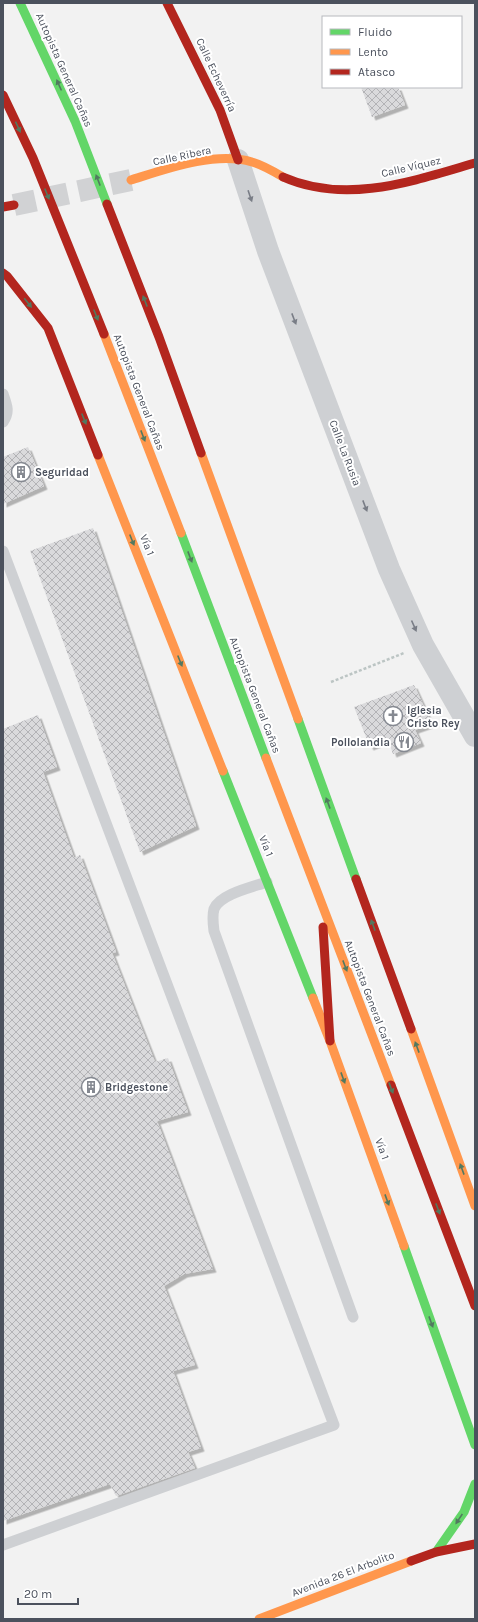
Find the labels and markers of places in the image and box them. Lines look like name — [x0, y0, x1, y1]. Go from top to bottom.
building icon: Seguridad — [10, 461, 32, 483]
place label: Seguridad — [35, 466, 89, 479]
place label: Iglesia Cristo Rey — [407, 704, 460, 730]
church icon: Iglesia Cristo Rey — [382, 705, 404, 727]
restaurant icon: Pollolandia — [393, 731, 415, 753]
place label: Pollolandia — [331, 736, 390, 749]
building icon: Bridgestone — [80, 1076, 102, 1098]
place label: Bridgestone — [105, 1081, 168, 1094]

